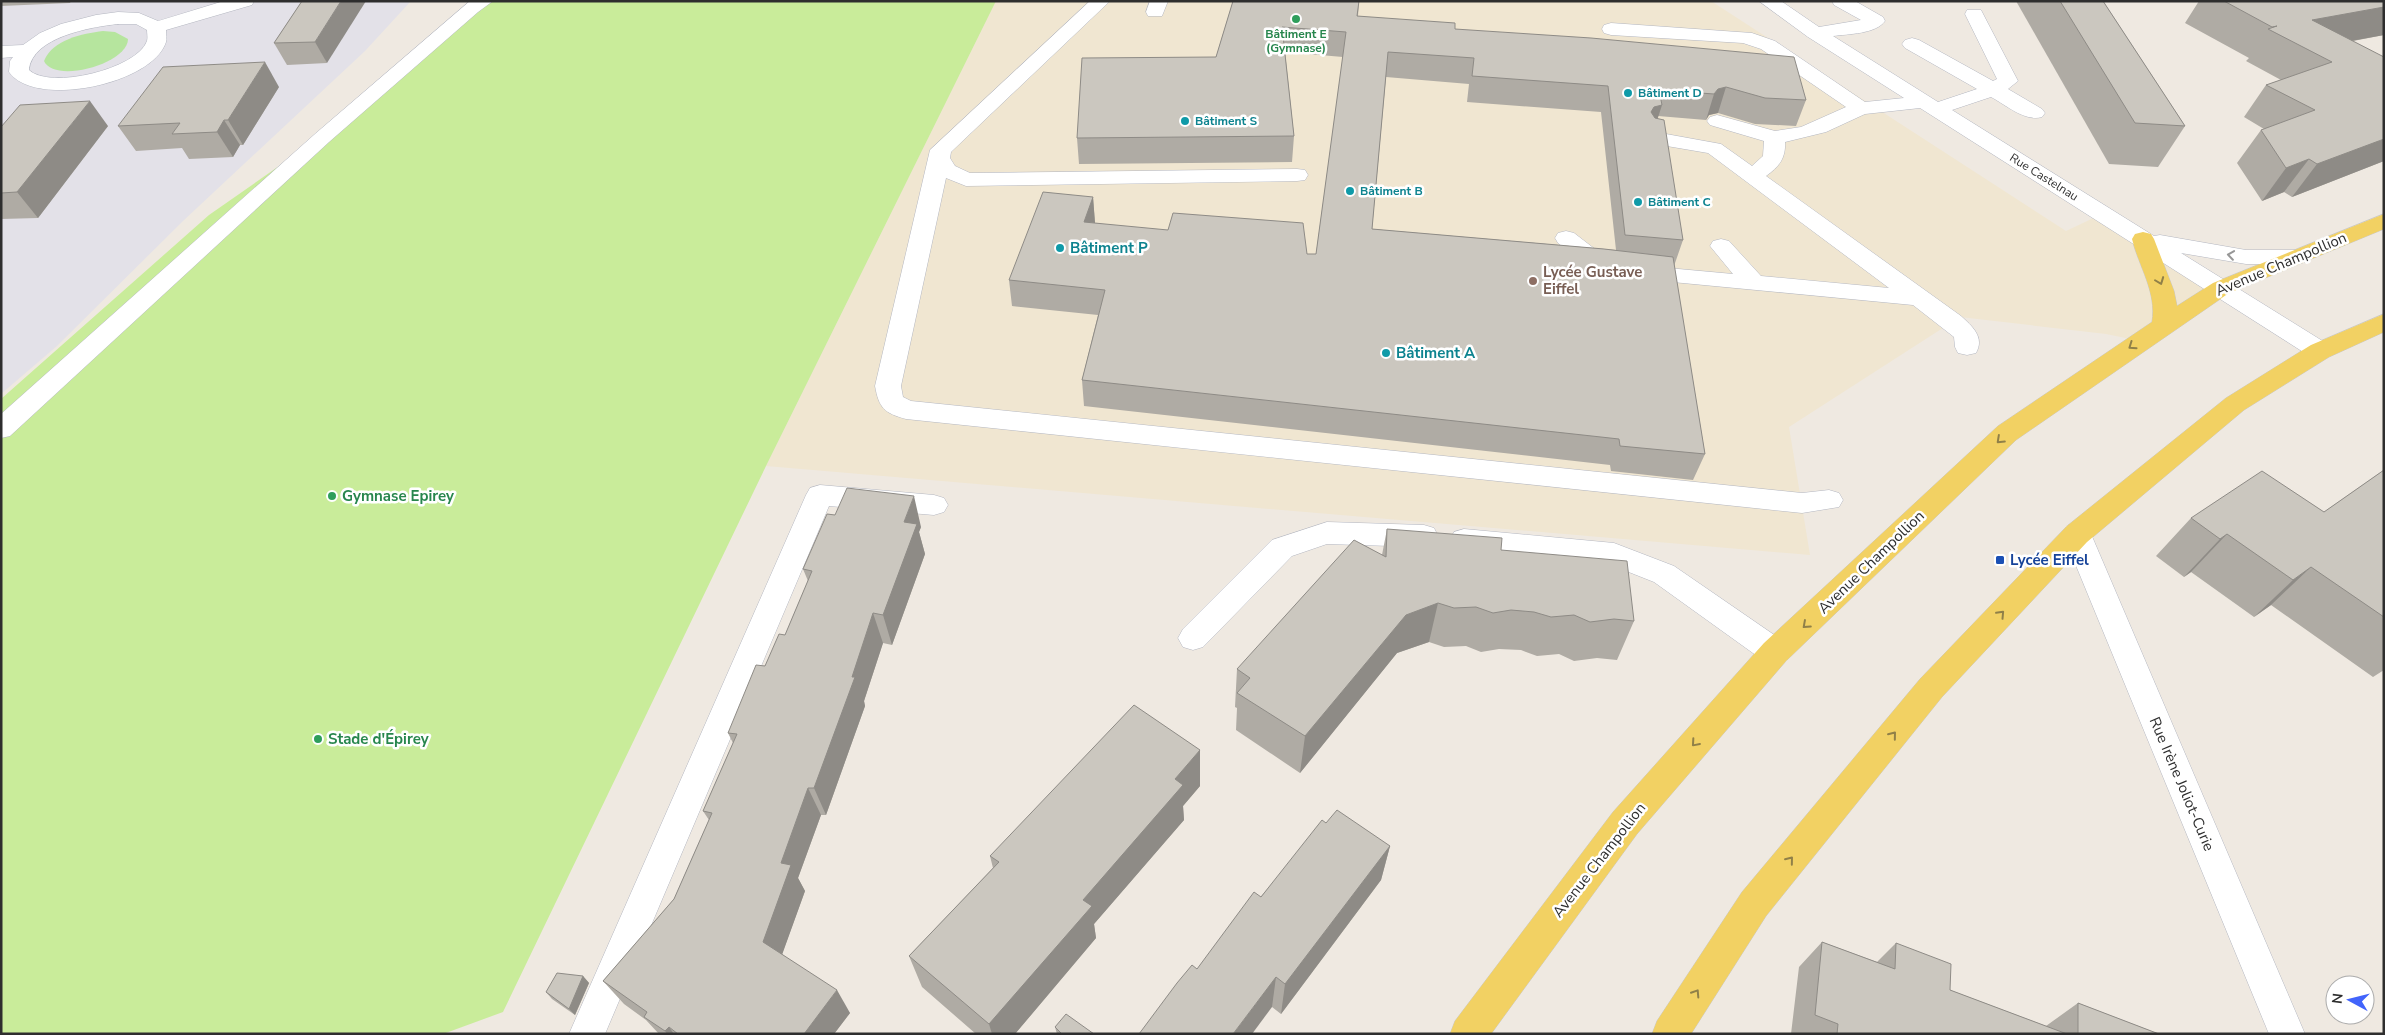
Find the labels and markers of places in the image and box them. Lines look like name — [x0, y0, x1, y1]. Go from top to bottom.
marker: Bâtiment E (Gymnase) — [1290, 13, 1302, 25]
place label: Bâtiment E (Gymnase) — [1265, 26, 1327, 56]
place label: Bâtiment D — [1638, 85, 1702, 101]
marker: Bâtiment D — [1622, 87, 1634, 99]
place label: Bâtiment S — [1195, 113, 1257, 129]
marker: Bâtiment S — [1179, 115, 1191, 127]
place label: Bâtiment B — [1360, 183, 1423, 199]
marker: Bâtiment B — [1344, 185, 1356, 197]
place label: Bâtiment C — [1648, 194, 1711, 210]
marker: Bâtiment C — [1632, 196, 1644, 208]
place label: Bâtiment P — [1070, 238, 1148, 258]
marker: Bâtiment P — [1054, 242, 1066, 254]
place label: Lycée Gustave Eiffel — [1543, 262, 1642, 299]
marker: Lycée Gustave Eiffel — [1527, 275, 1539, 287]
place label: Bâtiment A — [1396, 343, 1476, 363]
marker: Bâtiment A — [1380, 347, 1392, 359]
place label: Gymnase Epirey — [342, 486, 454, 506]
marker: Gymnase Epirey — [326, 490, 338, 502]
place label: Lycée Eiffel — [2010, 550, 2089, 570]
marker: Lycée Eiffel — [1994, 554, 2006, 566]
place label: Stade d'Épirey — [328, 729, 429, 749]
marker: Stade d'Épirey — [312, 733, 324, 745]

